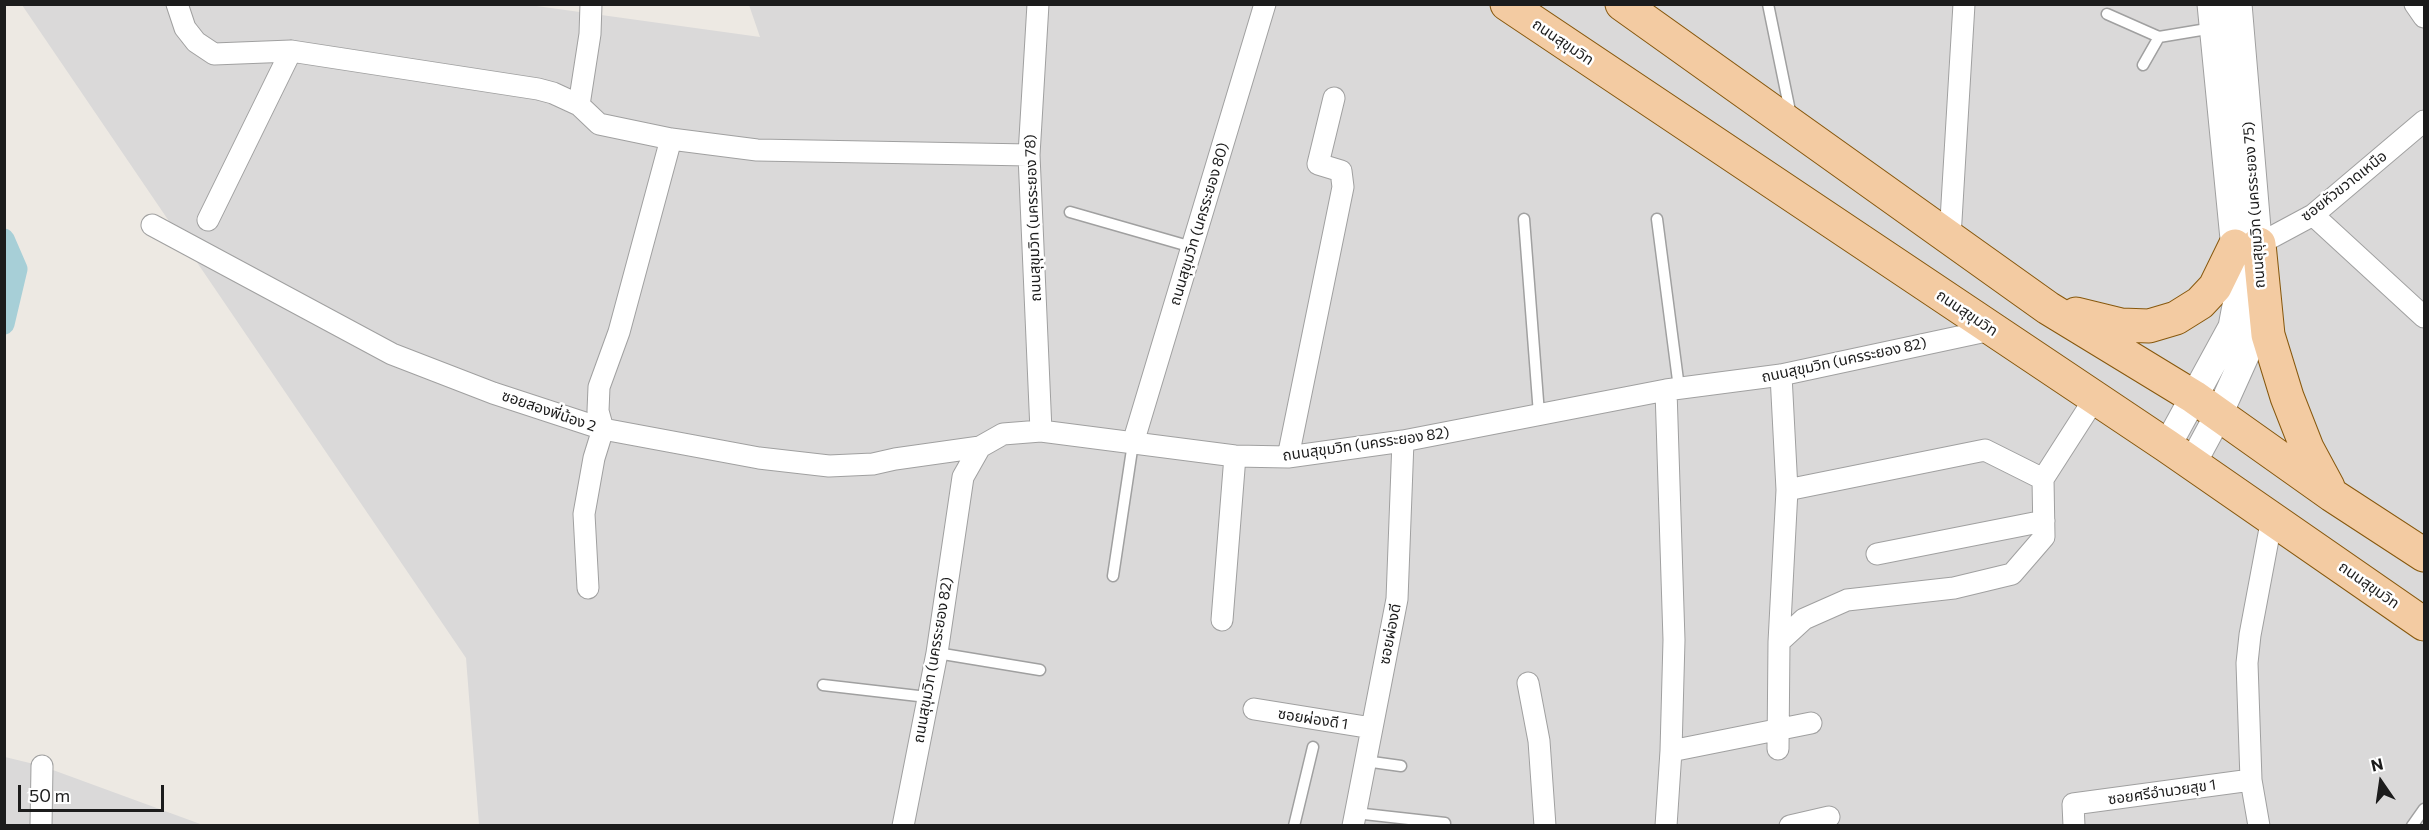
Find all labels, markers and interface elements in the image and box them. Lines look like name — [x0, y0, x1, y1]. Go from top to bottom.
street label: ถนนสุขุมวิท — [1529, 15, 1597, 69]
street label: ถนนสุขุมวิท (นครระยอง 75) — [2239, 121, 2269, 289]
street label: ถนนสุขุมวิท (นครระยอง 78) — [1021, 134, 1045, 302]
street label: ถนนสุขุมวิท (นครระยอง 80) — [1166, 140, 1232, 308]
street label: ซอยหัวขวาดเหนือ — [2297, 147, 2391, 225]
street label: ถนนสุขุมวิท — [1933, 286, 2001, 340]
street label: ถนนสุขุมวิท (นครระยอง 82) — [1760, 334, 1928, 386]
street label: ซอยสองพี่น้อง 2 — [499, 386, 599, 436]
street label: ถนนสุขุมวิท (นครระยอง 82) — [1281, 423, 1451, 465]
street label: ถนนสุขุมวิท — [2335, 558, 2403, 612]
street label: ถนนสุขุมวิท (นครระยอง 82) — [910, 576, 956, 744]
street label: ซอยผ่องดี — [1375, 602, 1405, 666]
street label: ซอยผ่องดี 1 — [1277, 705, 1349, 733]
north arrow — [2351, 752, 2411, 812]
text: N — [2369, 753, 2385, 775]
scale bar — [21, 773, 166, 811]
street label: ซอยศรีอำนวยสุข 1 — [2107, 776, 2217, 808]
text: 50 m — [29, 784, 70, 806]

